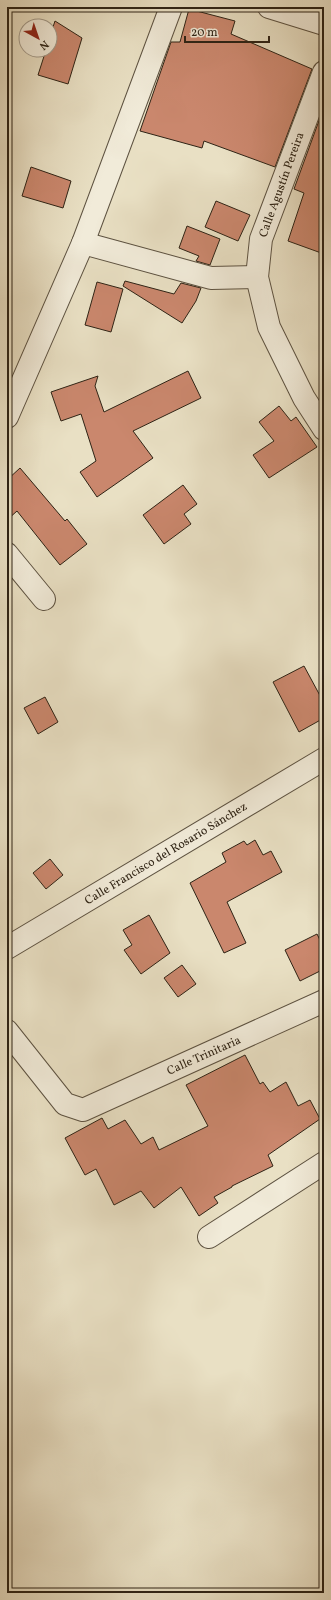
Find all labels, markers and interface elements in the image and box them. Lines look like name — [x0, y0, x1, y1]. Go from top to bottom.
north arrow — [18, 18, 58, 58]
scale bar — [185, 18, 269, 44]
text: 20 m — [191, 25, 218, 41]
text: N — [36, 36, 51, 53]
street label: Calle Agustín Pereira — [256, 130, 308, 240]
street label: Calle Francisco del Rosario Sánchez — [82, 799, 250, 909]
street label: Calle Trinitaria — [164, 1033, 244, 1079]

